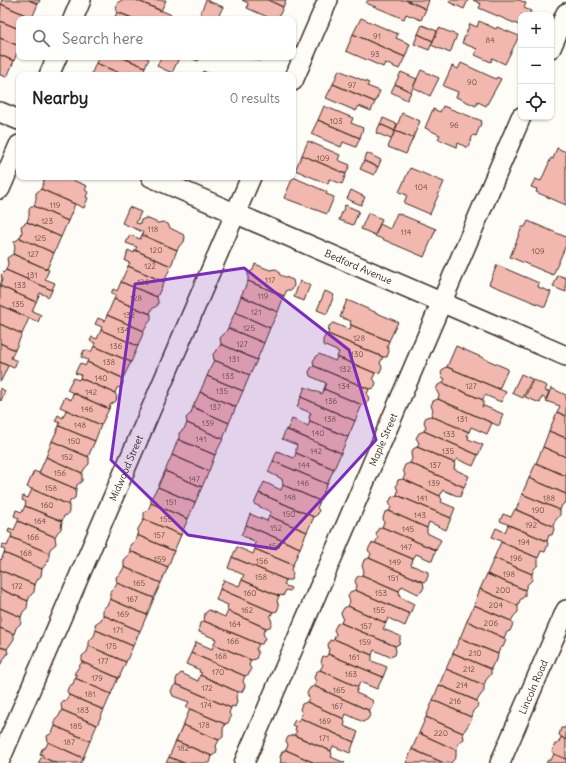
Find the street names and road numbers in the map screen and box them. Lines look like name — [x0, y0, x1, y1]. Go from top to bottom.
street label: Bedford Avenue — [323, 246, 394, 287]
street label: Maple Street — [366, 411, 400, 468]
street label: Midwood Street — [106, 432, 146, 503]
street label: Lincoln Road — [515, 657, 550, 716]

